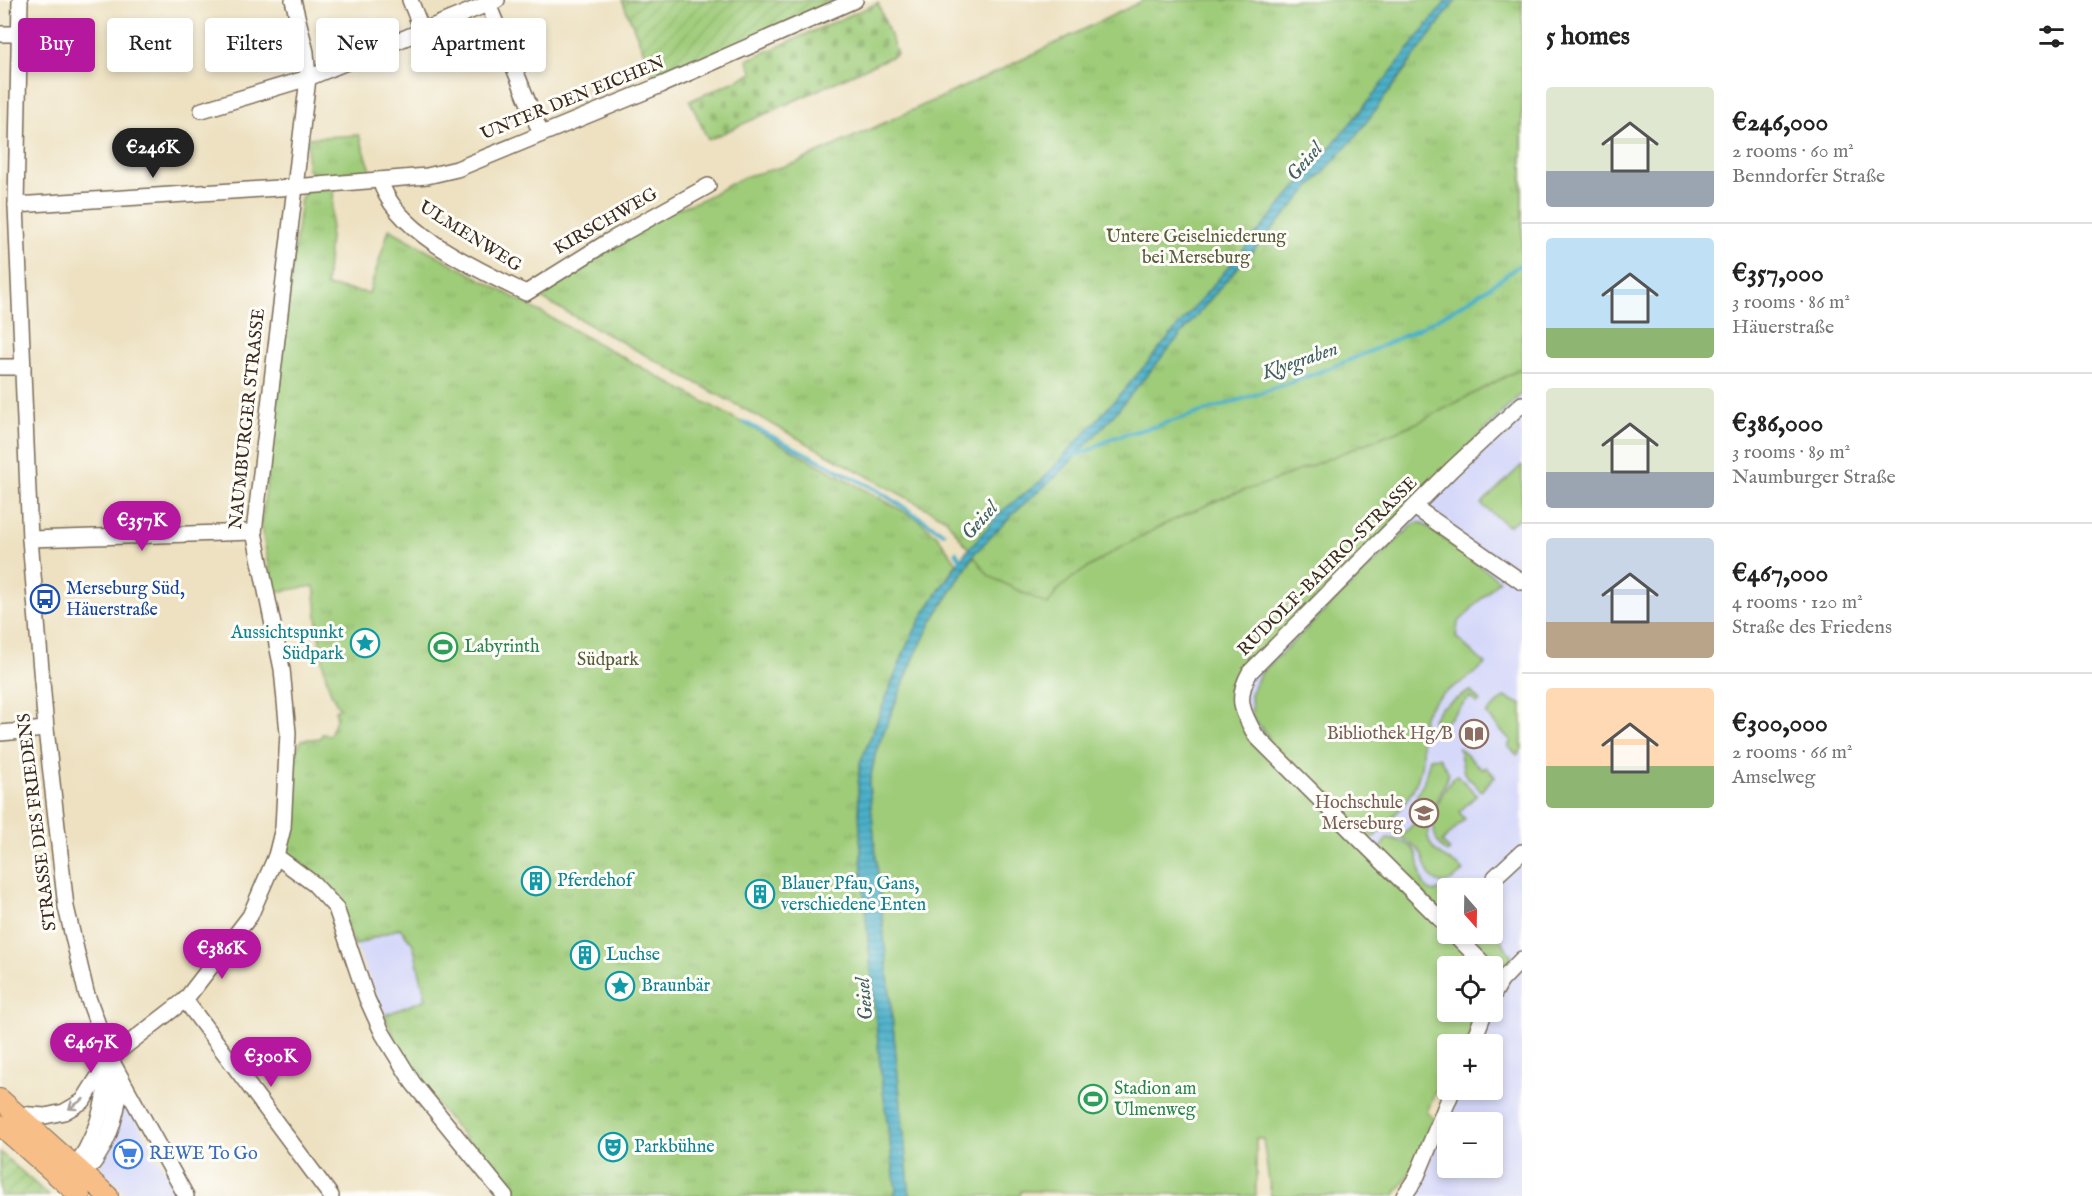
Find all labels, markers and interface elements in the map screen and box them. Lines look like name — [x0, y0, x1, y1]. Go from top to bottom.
chip: Buy — [18, 18, 95, 72]
chip: Rent — [107, 18, 193, 72]
chip: Filters — [205, 18, 304, 72]
chip: New — [316, 18, 399, 72]
chip: Apartment — [411, 18, 546, 72]
text: 5 homes — [1546, 20, 1630, 53]
icon: filters — [2035, 20, 2068, 53]
street label: UNTER DEN EICHEN — [478, 51, 669, 146]
text: €246,000 — [1732, 106, 1828, 139]
icon: home — [1594, 111, 1666, 183]
pin: €246K — [111, 128, 195, 179]
text: €246K — [126, 135, 180, 160]
water label: Geisel — [1281, 136, 1330, 186]
text: 2 rooms · 60 m² — [1732, 139, 1854, 164]
text: Benndorfer Straße — [1732, 164, 1885, 189]
street label: KIRSCHWEG — [550, 183, 663, 261]
street label: ULMENWEG — [414, 196, 526, 278]
park label: Untere Geiselniederung bei Merseburg — [1106, 226, 1286, 270]
text: €357,000 — [1732, 257, 1824, 290]
icon: home — [1594, 262, 1666, 334]
text: 3 rooms · 86 m² — [1732, 290, 1850, 315]
street label: NAUMBURGER STRASSE — [225, 307, 271, 531]
text: Häuerstraße — [1732, 315, 1834, 340]
water label: Klyegraben — [1258, 336, 1342, 387]
text: €386,000 — [1732, 407, 1823, 440]
icon: home — [1594, 412, 1666, 484]
text: 3 rooms · 89 m² — [1732, 440, 1850, 465]
text: Naumburger Straße — [1732, 465, 1896, 490]
street label: RUDOLF-BAHRO-STRASSE — [1233, 472, 1423, 662]
water label: Geisel — [956, 495, 1005, 545]
pin: €357K — [100, 501, 184, 552]
text: €357K — [117, 508, 167, 533]
text: €467,000 — [1732, 557, 1828, 590]
icon: home — [1594, 562, 1666, 634]
place label: Merseburg Süd, Häuerstraße — [66, 578, 185, 622]
bus stop icon: Merseburg Süd, Häuerstraße — [29, 583, 61, 615]
text: 4 rooms · 120 m² — [1732, 590, 1863, 615]
text: Straße des Friedens — [1732, 615, 1892, 640]
place label: Aussichtspunkt Südpark — [230, 622, 344, 666]
place icon: Aussichtspunkt Südpark — [349, 627, 381, 659]
sports icon: Labyrinth — [427, 631, 459, 663]
place label: Labyrinth — [464, 636, 540, 659]
park label: Südpark — [577, 649, 639, 672]
text: €300,000 — [1732, 707, 1828, 740]
street label: STRASSE DES FRIEDENS — [13, 712, 63, 932]
icon: home — [1594, 712, 1666, 784]
library icon: Bibliothek Hg/B — [1458, 718, 1490, 750]
place label: Bibliothek Hg/B — [1327, 723, 1453, 746]
text: 2 rooms · 66 m² — [1732, 740, 1853, 765]
text: Amselweg — [1732, 765, 1815, 790]
place label: Hochschule Merseburg — [1315, 792, 1403, 836]
school or university icon: Hochschule Merseburg — [1408, 797, 1440, 829]
building icon: Pferdehof — [520, 865, 552, 897]
place label: Pferdehof — [557, 870, 636, 893]
place label: Blauer Pfau, Gans, verschiedene Enten — [781, 873, 926, 917]
building icon: Blauer Pfau, Gans, verschiedene Enten — [744, 878, 776, 910]
north arrow — [1437, 878, 1503, 944]
map controls — [1437, 878, 1503, 1178]
pin: €386K — [180, 929, 264, 980]
text: €386K — [197, 936, 247, 961]
building icon: Luchse — [569, 939, 601, 971]
place label: Luchse — [606, 944, 660, 967]
button: locate — [1437, 956, 1503, 1022]
place icon: Braunbär — [604, 970, 636, 1002]
water label: Geisel — [850, 974, 879, 1022]
place label: Braunbär — [641, 975, 711, 998]
pin: €467K — [49, 1023, 133, 1074]
text: €467K — [64, 1030, 118, 1055]
button: + — [1437, 1034, 1503, 1100]
pin: €300K — [229, 1037, 313, 1088]
text: €300K — [244, 1044, 298, 1069]
place label: Stadion am Ulmenweg — [1114, 1078, 1196, 1122]
sports icon: Stadion am Ulmenweg — [1077, 1083, 1109, 1115]
one-way arrow — [67, 1098, 84, 1111]
button: − — [1437, 1112, 1503, 1178]
theatre icon: Parkbühne — [597, 1131, 629, 1163]
place label: Parkbühne — [634, 1136, 715, 1159]
supermarket icon: REWE To Go — [112, 1138, 144, 1170]
place label: REWE To Go — [149, 1143, 258, 1166]

